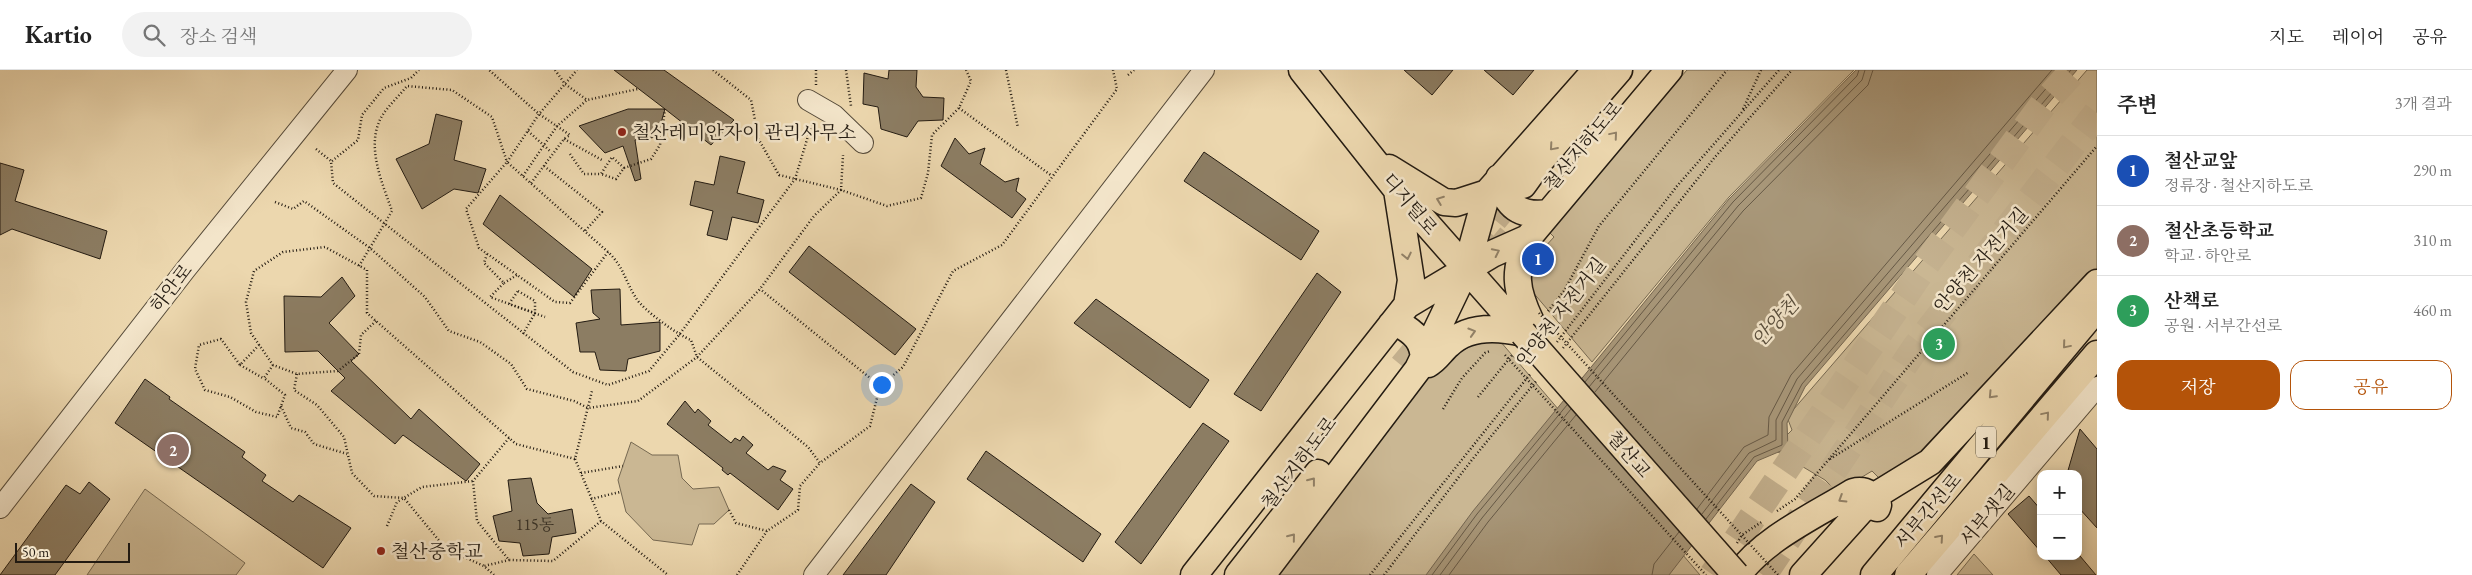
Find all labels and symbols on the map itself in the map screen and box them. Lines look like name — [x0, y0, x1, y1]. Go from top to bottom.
street label: 철산지하도로 — [1538, 96, 1628, 196]
place label: 철산레미안자이 관리사무소 — [632, 120, 856, 145]
marker: 철산레미안자이 관리사무소 — [616, 126, 628, 138]
one-way arrow — [1609, 132, 1618, 141]
one-way arrow — [1549, 141, 1558, 150]
street label: 디지털로 — [1377, 168, 1443, 240]
one-way arrow — [1436, 195, 1445, 206]
street label: 안양천 자전거길 — [1928, 202, 2034, 318]
pin: 1 — [1522, 240, 1554, 278]
one-way arrow — [1491, 248, 1500, 258]
one-way arrow — [1401, 251, 1412, 260]
street label: 안양천 자전거길 — [1510, 252, 1612, 372]
street label: 하안로 — [144, 259, 198, 317]
water label: 안양천 — [1746, 291, 1805, 352]
pin: 3 — [1923, 325, 1955, 363]
one-way arrow — [1467, 328, 1476, 338]
one-way arrow — [2063, 340, 2072, 349]
your location — [869, 372, 895, 398]
one-way arrow — [1989, 390, 1998, 399]
one-way arrow — [2040, 411, 2049, 420]
street label: 철산지하도로 — [1256, 412, 1342, 514]
street label: 철산교 — [1602, 425, 1656, 483]
road number: 1 — [1976, 427, 1996, 458]
pin: 2 — [157, 431, 189, 469]
street label: 서부간선로 — [1889, 468, 1967, 554]
one-way arrow — [1306, 478, 1315, 487]
street label: 서부샛길 — [1954, 479, 2020, 551]
one-way arrow — [1838, 493, 1847, 502]
house number: 115동 — [516, 514, 555, 535]
one-way arrow — [1286, 534, 1294, 543]
one-way arrow — [1934, 535, 1943, 544]
place label: 철산중학교 — [391, 539, 483, 564]
scale bar — [15, 540, 130, 563]
marker: 철산중학교 — [375, 545, 387, 557]

